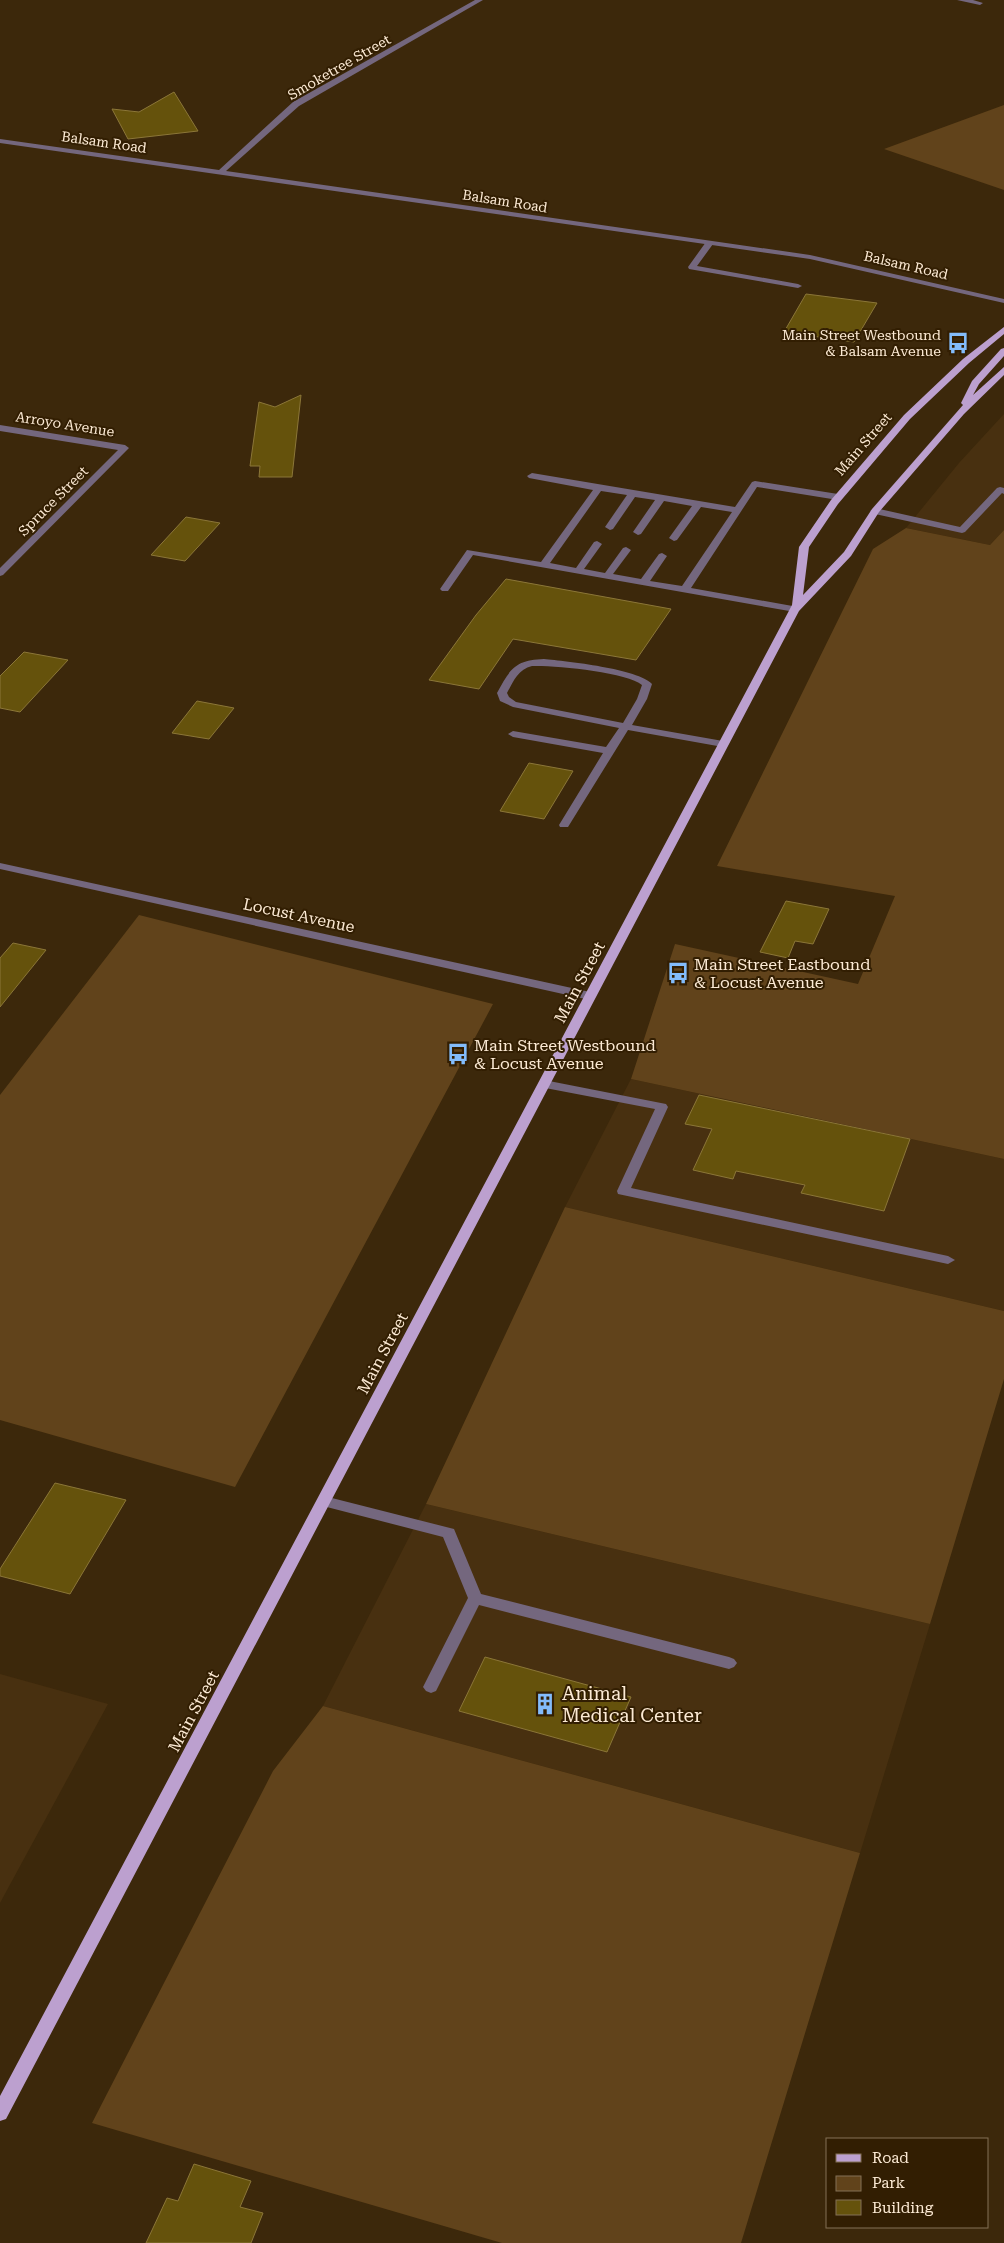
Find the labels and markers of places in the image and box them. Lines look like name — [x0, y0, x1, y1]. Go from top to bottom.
place label: Main Street Westbound & Balsam Avenue — [782, 327, 941, 359]
bus stop icon: Main Street Westbound & Balsam Avenue — [945, 330, 971, 356]
place label: Main Street Eastbound & Locust Avenue — [694, 955, 870, 992]
bus stop icon: Main Street Eastbound & Locust Avenue — [665, 960, 691, 986]
place label: Main Street Westbound & Locust Avenue — [474, 1036, 656, 1073]
bus stop icon: Main Street Westbound & Locust Avenue — [445, 1041, 471, 1067]
place label: Animal Medical Center — [562, 1682, 702, 1727]
building icon: Animal Medical Center — [532, 1691, 558, 1717]

